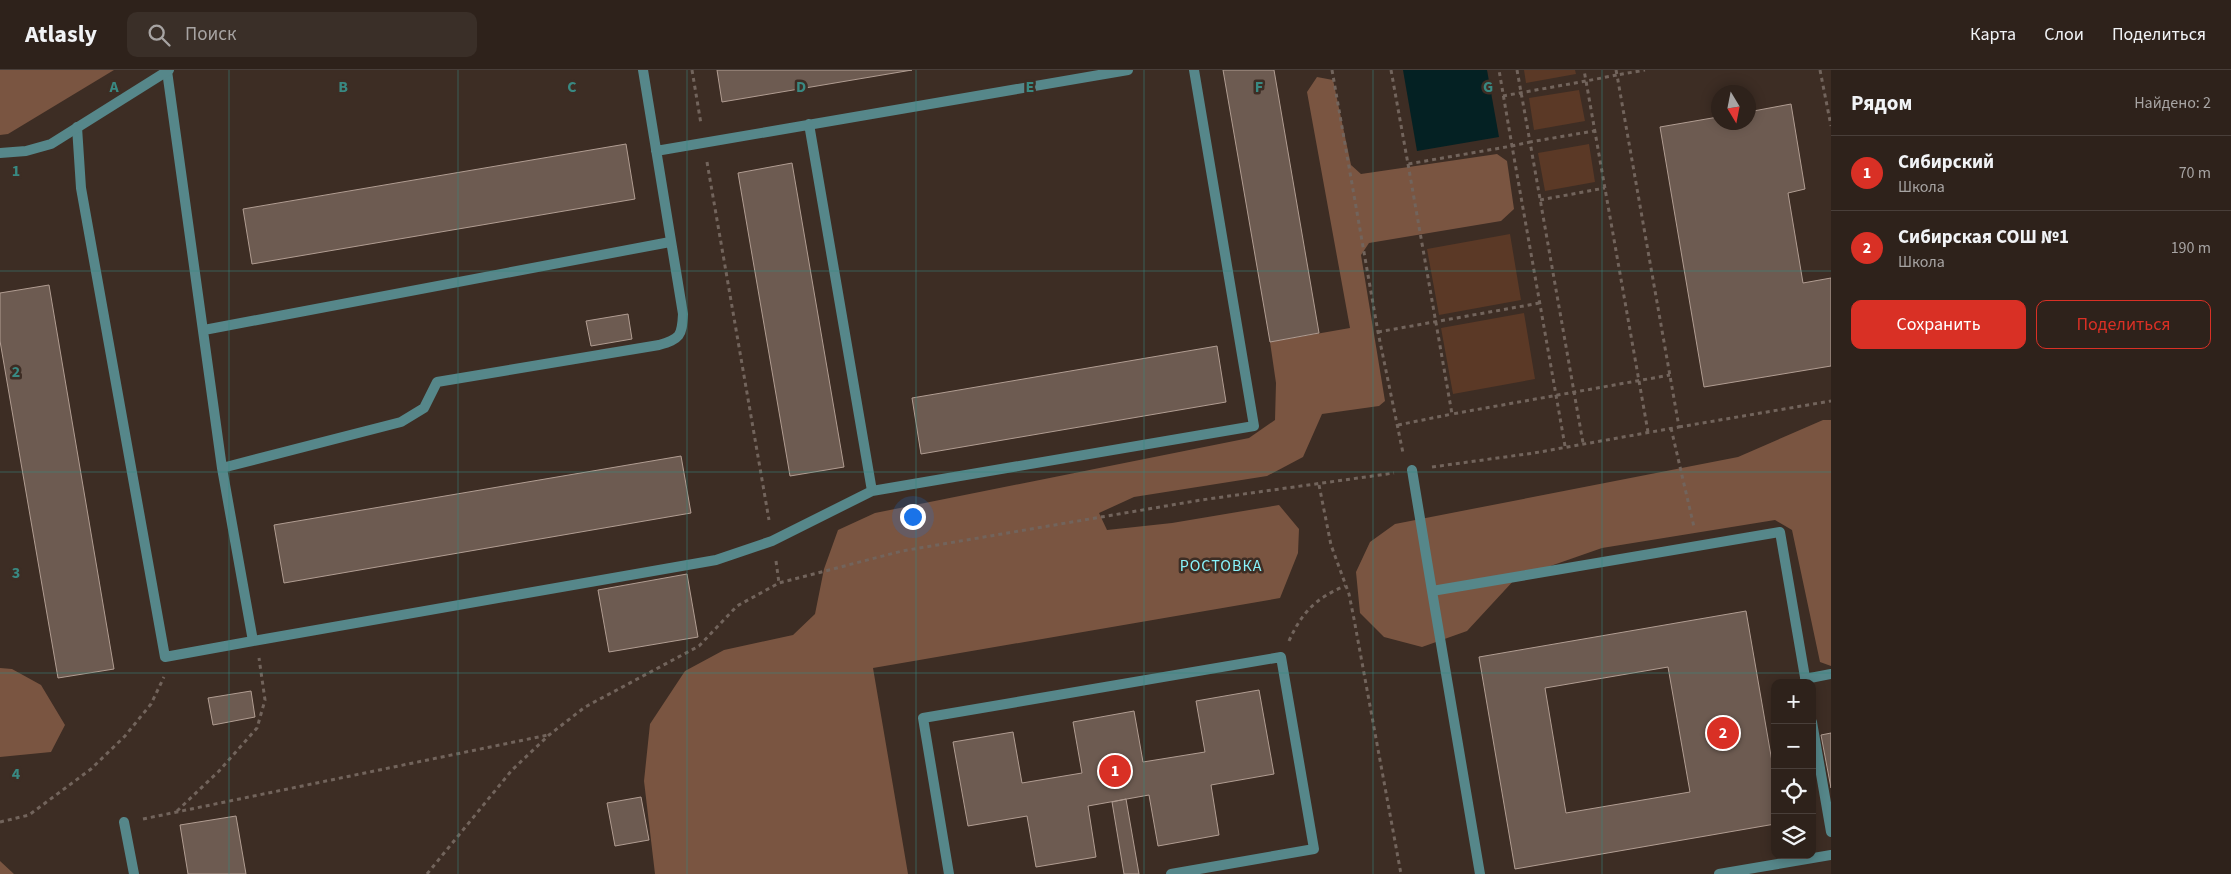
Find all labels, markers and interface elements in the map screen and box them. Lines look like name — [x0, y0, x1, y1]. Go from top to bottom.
search box — [127, 12, 477, 57]
text: Atlasly — [25, 17, 97, 52]
icon: search — [145, 21, 173, 49]
text: Поиск — [185, 21, 236, 48]
text: Карта — [1970, 22, 2016, 47]
text: Слои — [2044, 22, 2084, 47]
text: Поделиться — [2112, 22, 2206, 47]
text: A — [108, 76, 119, 98]
text: B — [338, 76, 348, 98]
text: C — [567, 76, 577, 98]
text: D — [796, 76, 806, 98]
text: E — [1026, 76, 1034, 98]
text: F — [1255, 76, 1263, 98]
text: G — [1483, 76, 1493, 98]
north arrow — [1711, 85, 1756, 130]
text: Рядом — [1851, 88, 1912, 118]
text: Найдено: 2 — [2134, 92, 2211, 114]
text: Сибирский — [1898, 149, 1994, 176]
text: 1 — [12, 160, 20, 182]
text: 1 — [1863, 162, 1871, 184]
text: 70 m — [2179, 162, 2211, 184]
text: Школа — [1898, 176, 1945, 198]
text: Сибирская СОШ №1 — [1898, 224, 2069, 251]
text: 2 — [1863, 237, 1871, 259]
text: 190 m — [2171, 237, 2211, 259]
text: Школа — [1898, 251, 1945, 273]
button: Сохранить — [1851, 300, 2026, 349]
button: Поделиться — [2036, 300, 2211, 349]
text: 2 — [12, 361, 20, 383]
your location — [900, 504, 926, 530]
district label: РОСТОВКА — [1180, 555, 1262, 577]
text: 3 — [12, 562, 20, 584]
map controls — [1771, 679, 1816, 859]
button: + — [1771, 679, 1816, 724]
pin: 2 — [1707, 714, 1739, 752]
button: − — [1771, 724, 1816, 769]
pin: 1 — [1099, 752, 1131, 790]
text: 4 — [12, 763, 21, 785]
button: locate — [1771, 769, 1816, 814]
button: layers — [1771, 814, 1816, 859]

